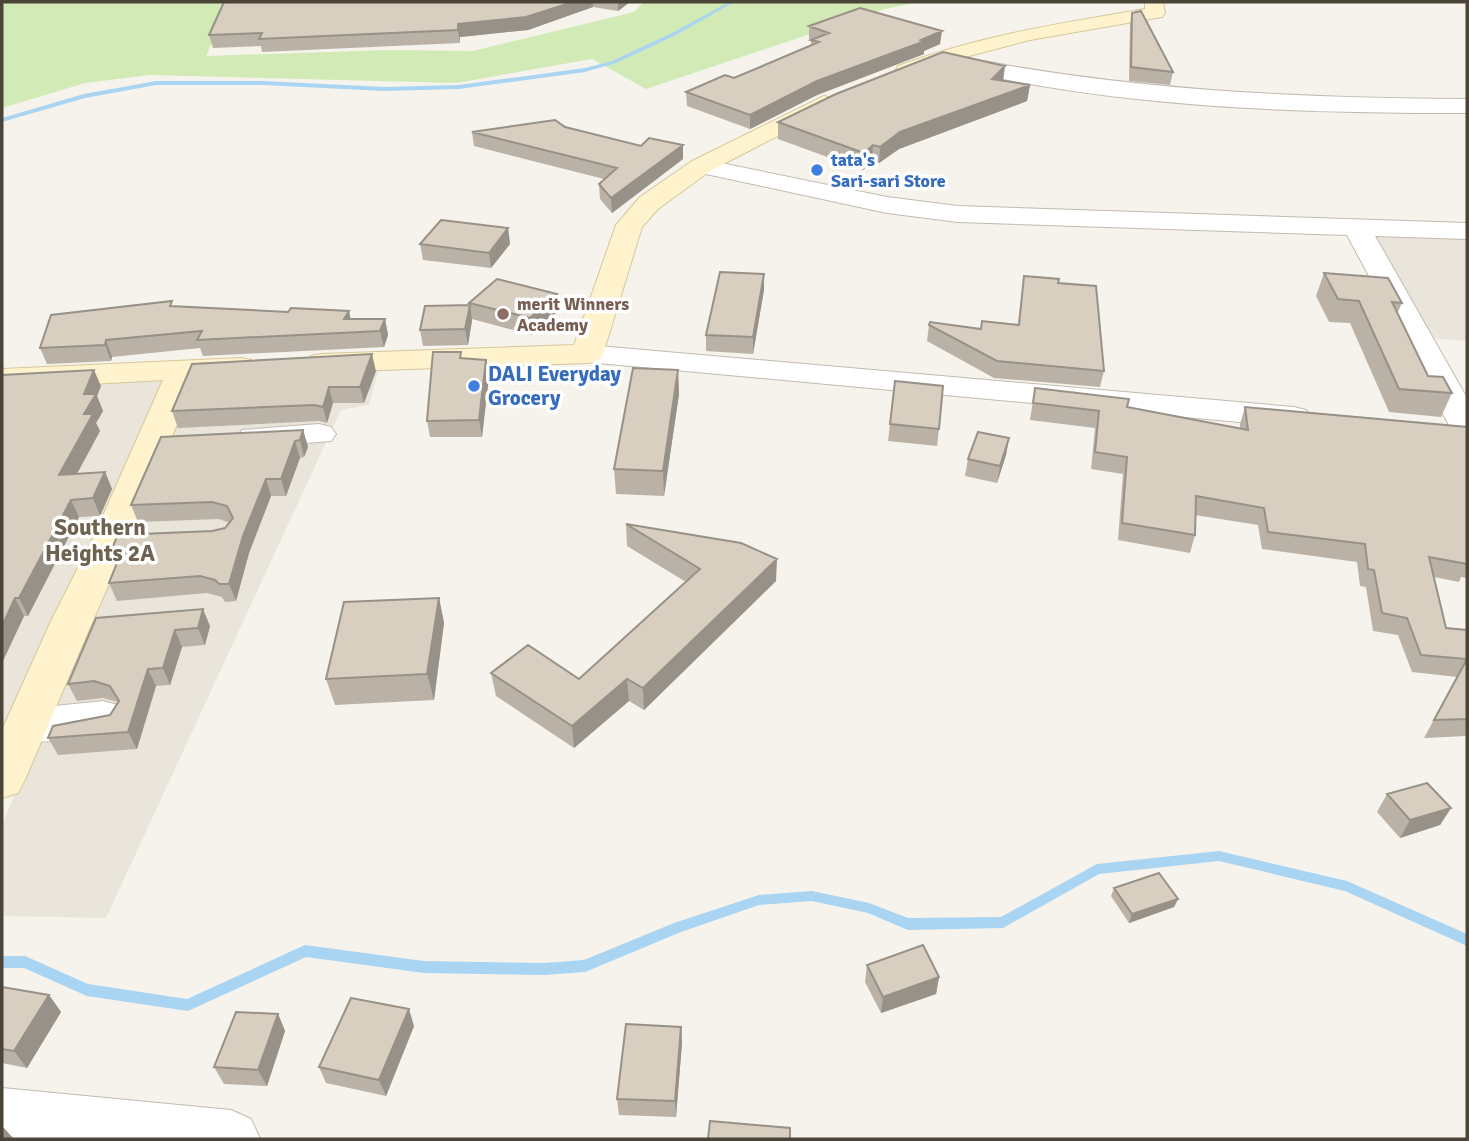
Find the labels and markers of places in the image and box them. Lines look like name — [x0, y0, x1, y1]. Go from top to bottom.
place label: tata's Sari-sari Store — [830, 149, 946, 192]
marker: tata's Sari-sari Store — [809, 162, 825, 178]
place label: merit Winners Academy — [517, 293, 629, 336]
marker: merit Winners Academy — [495, 306, 511, 322]
place label: DALI Everyday Grocery — [488, 361, 621, 411]
marker: DALI Everyday Grocery — [466, 378, 482, 394]

